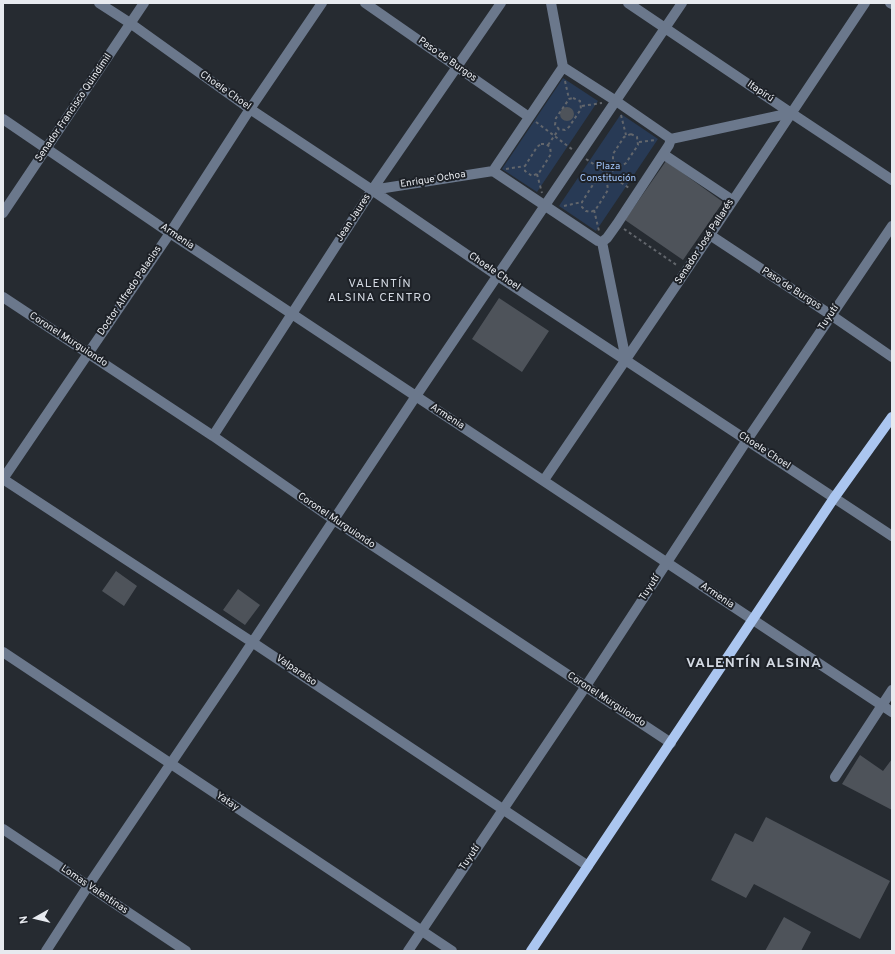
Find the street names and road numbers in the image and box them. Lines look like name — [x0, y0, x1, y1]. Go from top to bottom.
street label: Paso de Burgos — [415, 35, 479, 85]
street label: Senador Francisco Quindimil — [33, 52, 115, 164]
street label: Choele Choel — [197, 69, 253, 113]
street label: Itapirú — [744, 79, 776, 105]
street label: Enrique Ochoa — [399, 169, 467, 191]
street label: Jean Jaures — [334, 192, 374, 244]
street label: Senador José Pallarés — [673, 197, 737, 287]
street label: Armenia — [158, 221, 196, 253]
street label: Doctor Alfredo Palacios — [96, 244, 164, 338]
street label: Choele Choel — [466, 250, 522, 294]
street label: Paso de Burgos — [759, 265, 823, 313]
street label: Tuyutí — [816, 303, 842, 333]
street label: Coronel Murguiondo — [27, 310, 109, 370]
street label: Armenia — [428, 402, 466, 432]
street label: Choele Choel — [736, 430, 792, 472]
street label: Coronel Murguiondo — [295, 491, 377, 551]
street label: Tuyutí — [637, 573, 663, 603]
street label: Armenia — [698, 580, 736, 612]
street label: Valparaíso — [273, 653, 319, 689]
street label: Coronel Murguiondo — [565, 670, 647, 730]
street label: Yatay — [213, 790, 241, 814]
street label: Tuyutí — [457, 843, 483, 873]
street label: Lomas Valentinas — [58, 863, 130, 917]

